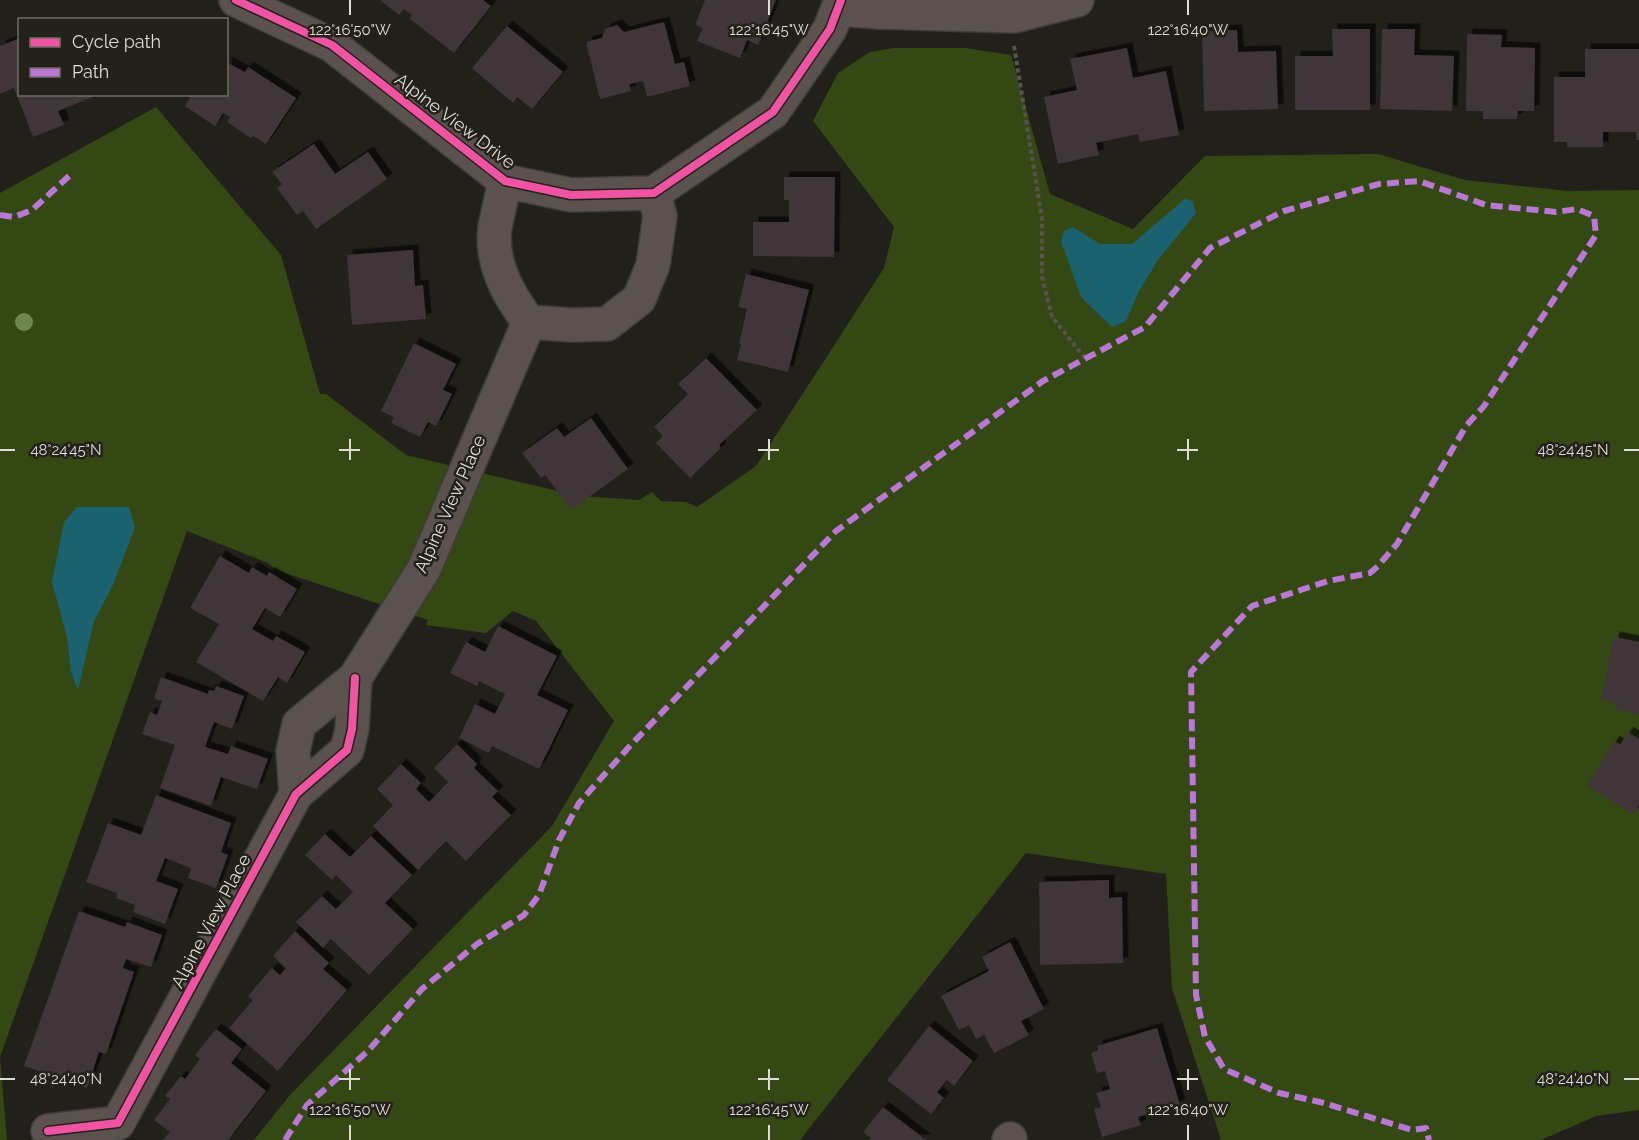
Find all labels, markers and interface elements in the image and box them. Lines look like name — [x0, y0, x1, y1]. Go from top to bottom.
legend — [18, 18, 228, 96]
text: 122°16'50"W — [309, 21, 391, 39]
text: 122°16'45"W — [729, 21, 809, 39]
text: 122°16'40"W — [1148, 21, 1229, 39]
text: Cycle path — [72, 31, 161, 52]
text: Path — [72, 61, 109, 82]
street label: Alpine View Drive — [391, 69, 520, 173]
street label: Alpine View Place — [410, 431, 490, 576]
text: 48°24'45"N — [30, 441, 102, 459]
text: 48°24'45"N — [1537, 441, 1609, 459]
street label: Alpine View Place — [166, 850, 255, 991]
text: 48°24'40"N — [30, 1070, 102, 1088]
text: 48°24'40"N — [1537, 1070, 1609, 1088]
text: 122°16'50"W — [309, 1101, 391, 1119]
text: 122°16'45"W — [729, 1101, 809, 1119]
text: 122°16'40"W — [1148, 1101, 1229, 1119]

